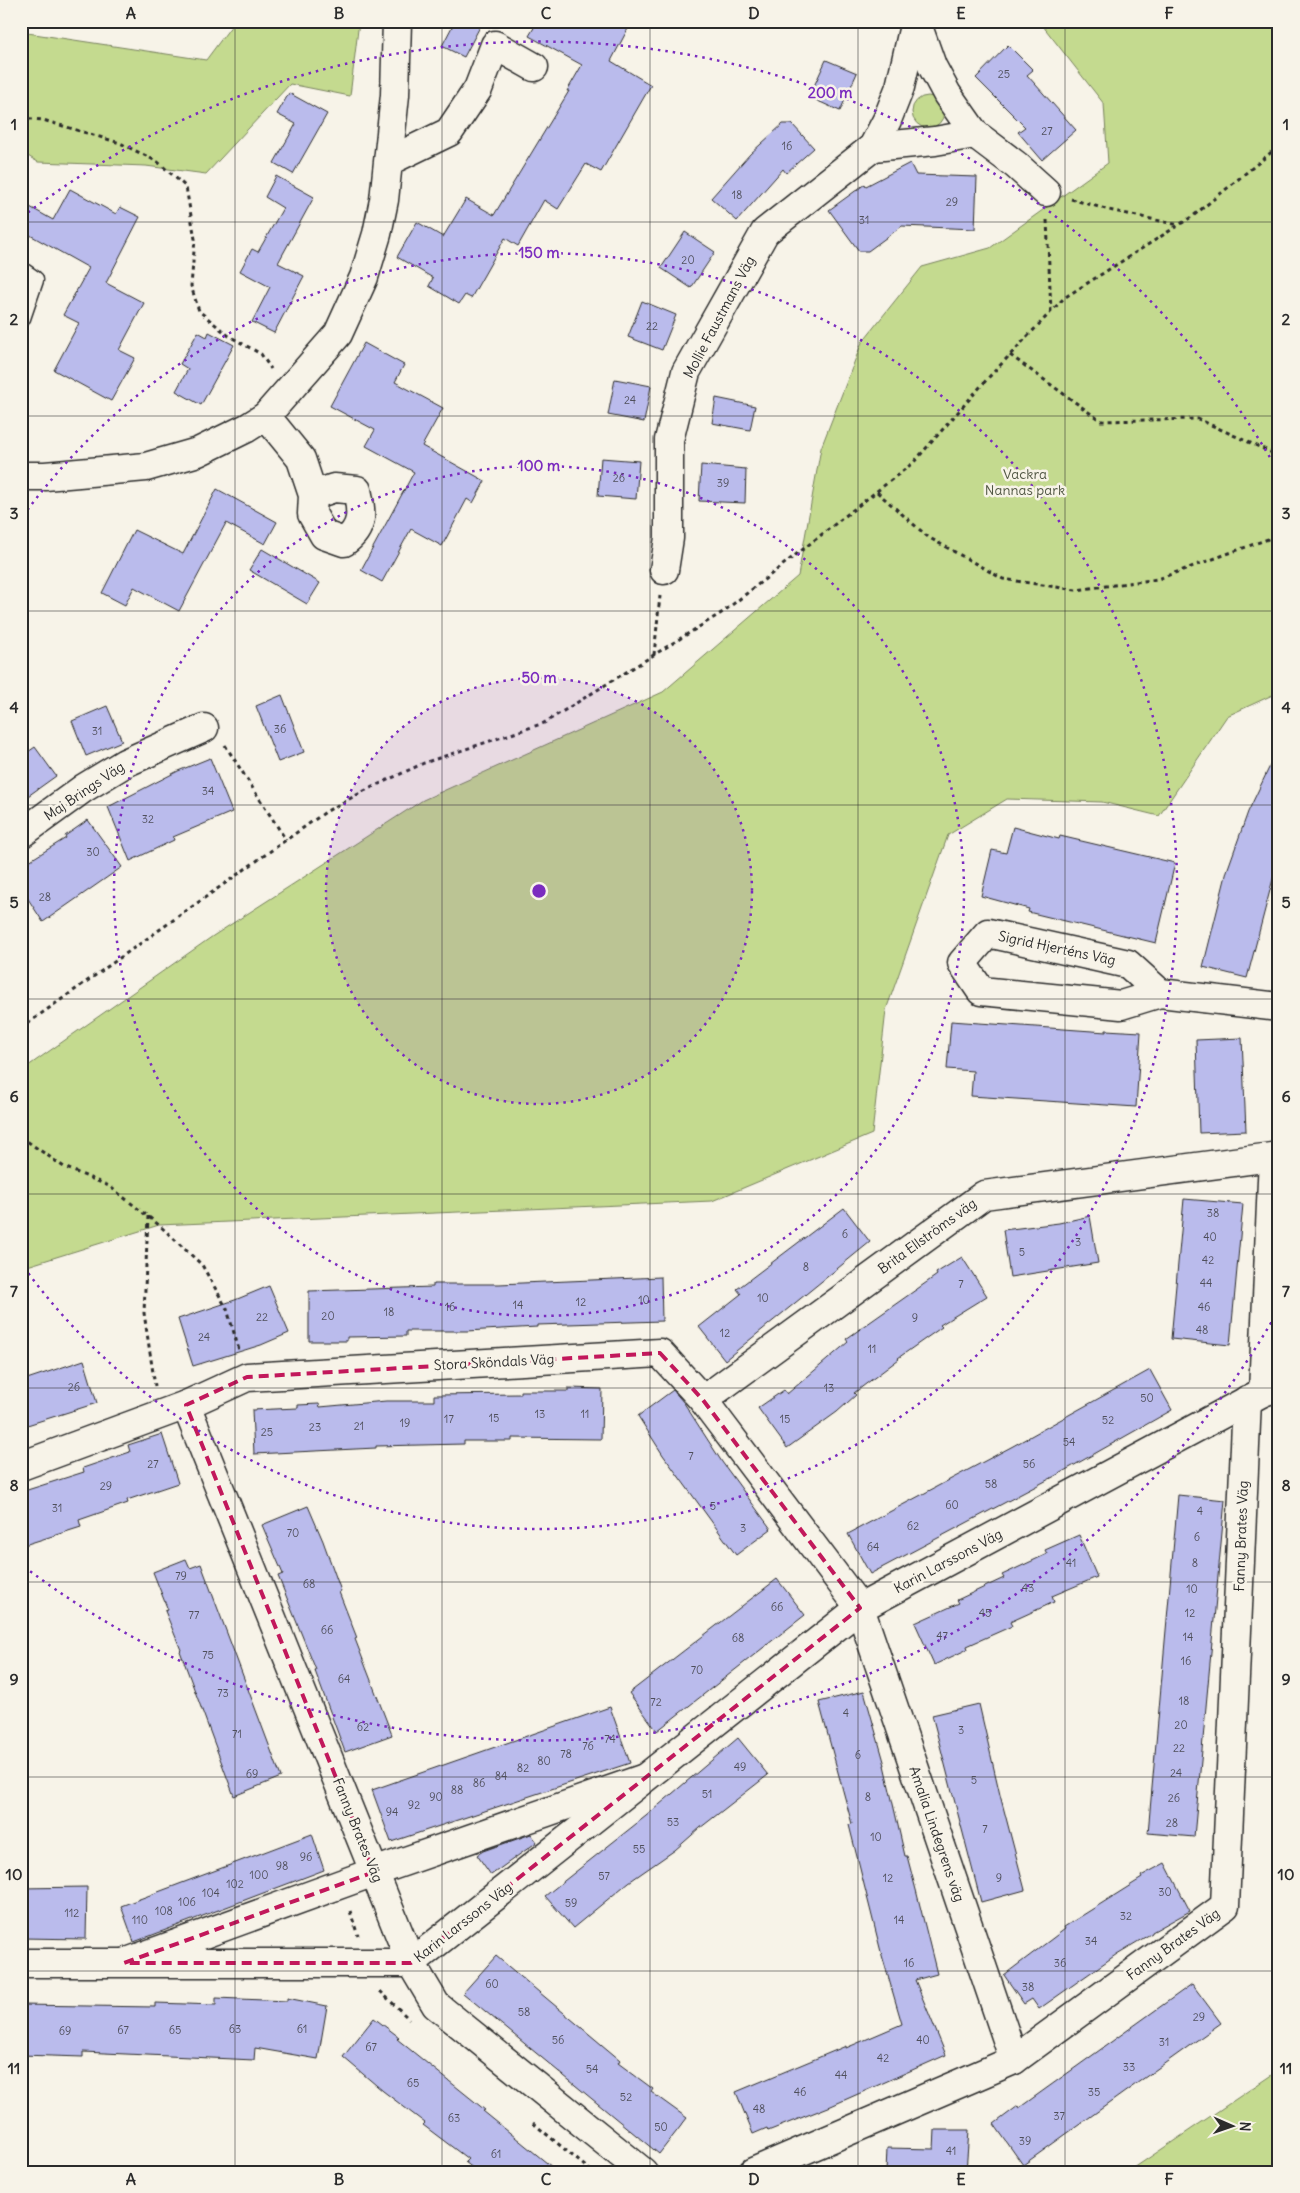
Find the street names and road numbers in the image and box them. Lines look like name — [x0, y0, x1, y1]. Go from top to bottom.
street label: Mollie Faustmans Väg — [679, 253, 759, 381]
street label: Maj Brings Väg — [40, 757, 128, 825]
street label: Sigrid Hjerténs Väg — [997, 927, 1117, 969]
street label: Brita Ellströms väg — [874, 1194, 980, 1278]
street label: Stora Sköndals Väg — [433, 1350, 555, 1374]
street label: Fanny Brates Väg — [1230, 1480, 1252, 1592]
street label: Karin Larssons Väg — [891, 1525, 1005, 1597]
street label: Amalia Lindegrens väg — [905, 1764, 969, 1904]
street label: Fanny Brates Väg — [329, 1775, 387, 1885]
street label: Karin Larssons Väg — [410, 1878, 516, 1966]
street label: Fanny Brates Väg — [1123, 1904, 1223, 1984]

